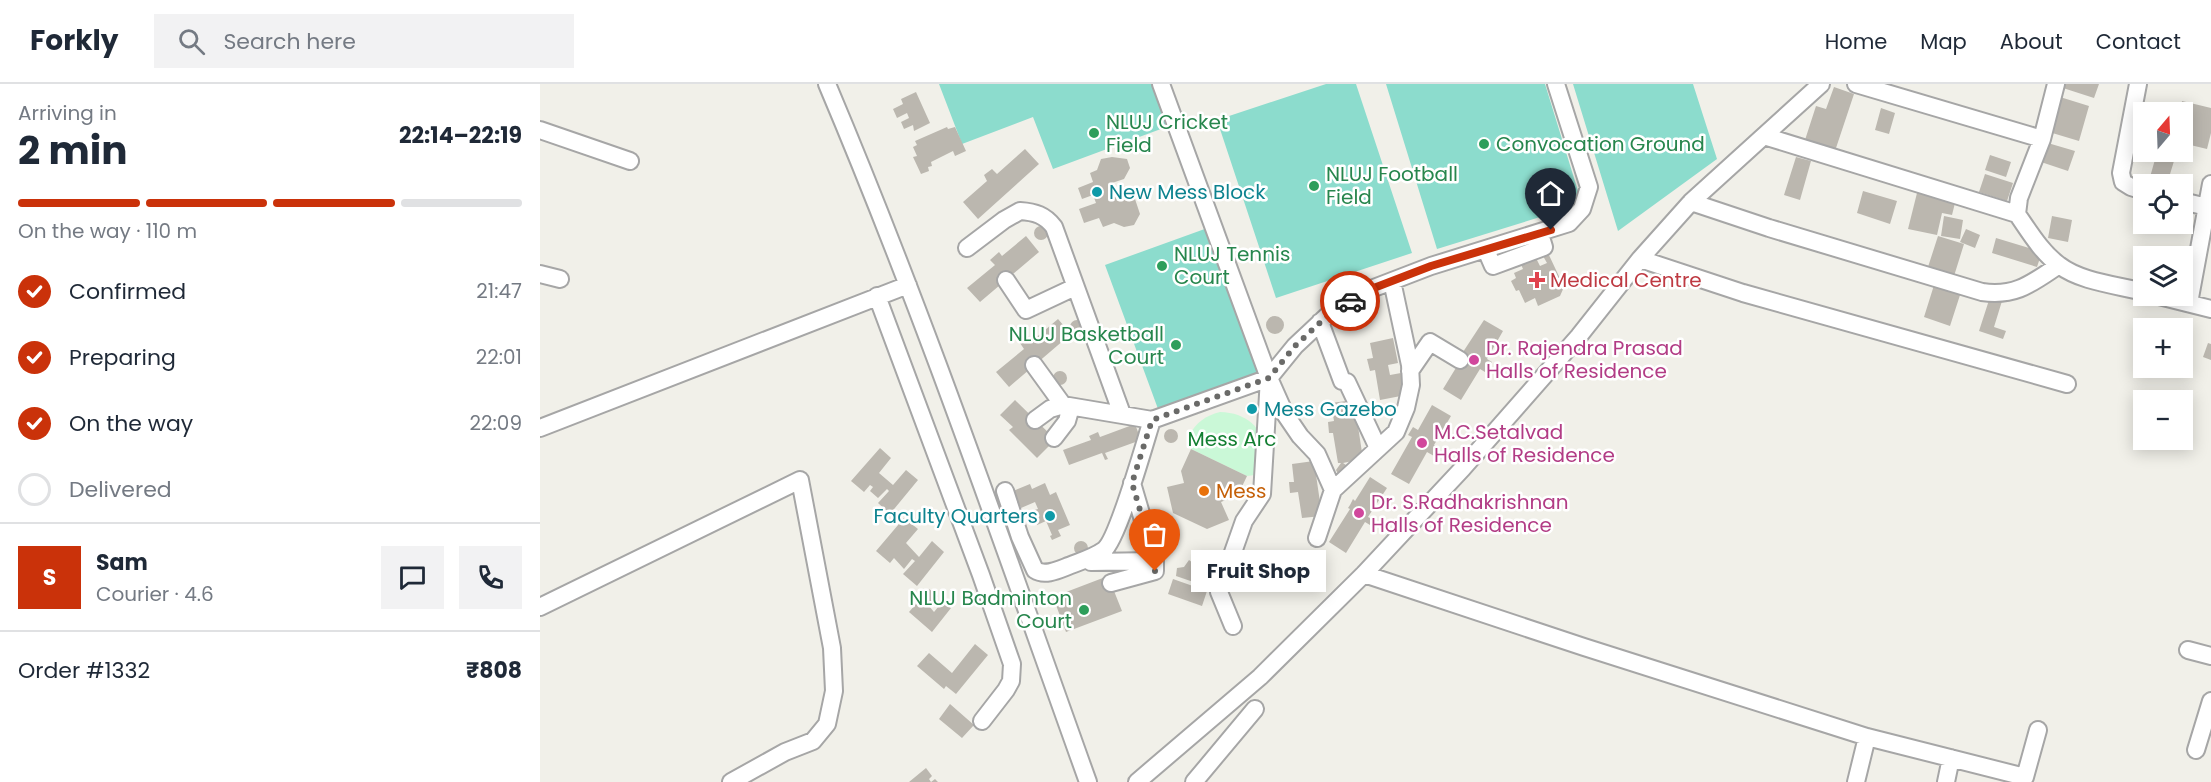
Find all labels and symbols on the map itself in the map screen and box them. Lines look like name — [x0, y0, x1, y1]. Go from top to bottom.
north arrow — [2133, 102, 2193, 162]
place label: NLUJ Cricket Field — [1106, 108, 1228, 159]
marker: NLUJ Cricket Field — [1087, 126, 1101, 140]
place label: Convocation Ground — [1496, 130, 1705, 158]
marker: Convocation Ground — [1477, 137, 1491, 151]
place label: NLUJ Football Field — [1326, 160, 1458, 211]
pin — [1525, 168, 1576, 230]
place label: New Mess Block — [1109, 178, 1266, 206]
marker: NLUJ Football Field — [1307, 179, 1321, 193]
marker: New Mess Block — [1090, 185, 1104, 199]
place label: NLUJ Tennis Court — [1174, 240, 1290, 291]
marker: NLUJ Tennis Court — [1155, 259, 1169, 273]
place label: Medical Centre — [1550, 266, 1702, 294]
courier — [1320, 271, 1380, 331]
marker: Medical Centre — [1528, 271, 1546, 289]
place label: NLUJ Basketball Court — [1009, 320, 1164, 371]
place label: Dr. Rajendra Prasad Halls of Residence — [1486, 334, 1683, 385]
marker: NLUJ Basketball Court — [1169, 338, 1183, 352]
marker: Dr. Rajendra Prasad Halls of Residence — [1467, 353, 1481, 367]
place label: Mess Gazebo — [1264, 395, 1397, 423]
marker: Mess Gazebo — [1245, 402, 1259, 416]
place label: M.C.Setalvad Halls of Residence — [1434, 418, 1615, 469]
park label: Mess Arc — [1188, 425, 1276, 453]
marker: M.C.Setalvad Halls of Residence — [1415, 436, 1429, 450]
place label: Mess — [1216, 477, 1267, 505]
marker: Mess — [1197, 484, 1211, 498]
place label: Dr. S.Radhakrishnan Halls of Residence — [1371, 488, 1569, 539]
place label: Faculty Quarters — [874, 502, 1038, 530]
marker: Dr. S.Radhakrishnan Halls of Residence — [1352, 506, 1366, 520]
marker: Faculty Quarters — [1043, 509, 1057, 523]
pin — [1129, 509, 1180, 571]
callout: Fruit Shop — [1191, 550, 1326, 592]
place label: NLUJ Badminton Court — [909, 584, 1072, 635]
marker: NLUJ Badminton Court — [1077, 603, 1091, 617]

